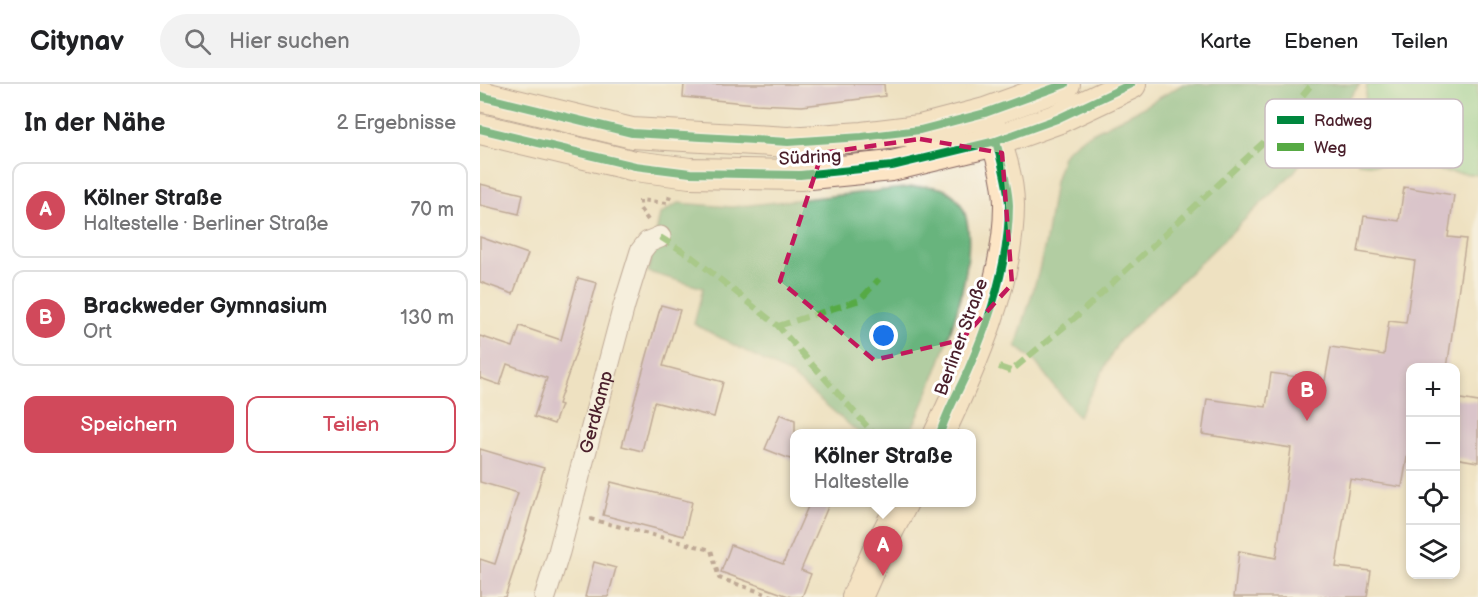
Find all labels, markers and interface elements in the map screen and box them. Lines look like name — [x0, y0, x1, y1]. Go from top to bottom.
search box — [160, 14, 580, 68]
text: Citynav — [30, 25, 124, 58]
icon: search — [181, 25, 214, 58]
text: Hier suchen — [229, 28, 350, 55]
text: Karte — [1200, 29, 1251, 54]
text: Ebenen — [1284, 29, 1358, 54]
text: Teilen — [1391, 29, 1448, 54]
legend — [1265, 99, 1463, 168]
text: In der Nähe — [24, 108, 166, 139]
text: 2 Ergebnisse — [336, 111, 456, 135]
text: Radweg — [1314, 112, 1372, 131]
text: Weg — [1314, 139, 1346, 158]
street label: Südring — [778, 145, 842, 170]
text: Kölner Straße — [83, 185, 222, 212]
text: A — [39, 198, 52, 222]
text: 70 m — [410, 198, 454, 222]
text: Haltestelle · Berliner Straße — [83, 212, 328, 236]
street label: Berliner Straße — [931, 275, 992, 399]
text: Brackweder Gymnasium — [83, 293, 327, 320]
text: B — [38, 306, 53, 330]
text: 130 m — [400, 306, 454, 330]
text: Ort — [83, 320, 112, 344]
your location — [869, 321, 898, 350]
map controls — [1406, 363, 1460, 579]
button: + — [1406, 363, 1460, 417]
street label: Gerdkamp — [576, 368, 617, 456]
pin: B — [1288, 372, 1326, 421]
button: Speichern — [24, 396, 234, 453]
button: Teilen — [246, 396, 456, 453]
button: − — [1406, 417, 1460, 471]
popup — [790, 429, 976, 507]
text: Kölner Straße — [813, 443, 953, 470]
text: Haltestelle — [813, 470, 909, 494]
button: locate — [1406, 471, 1460, 525]
button: layers — [1406, 525, 1460, 579]
pin: A — [864, 526, 902, 576]

